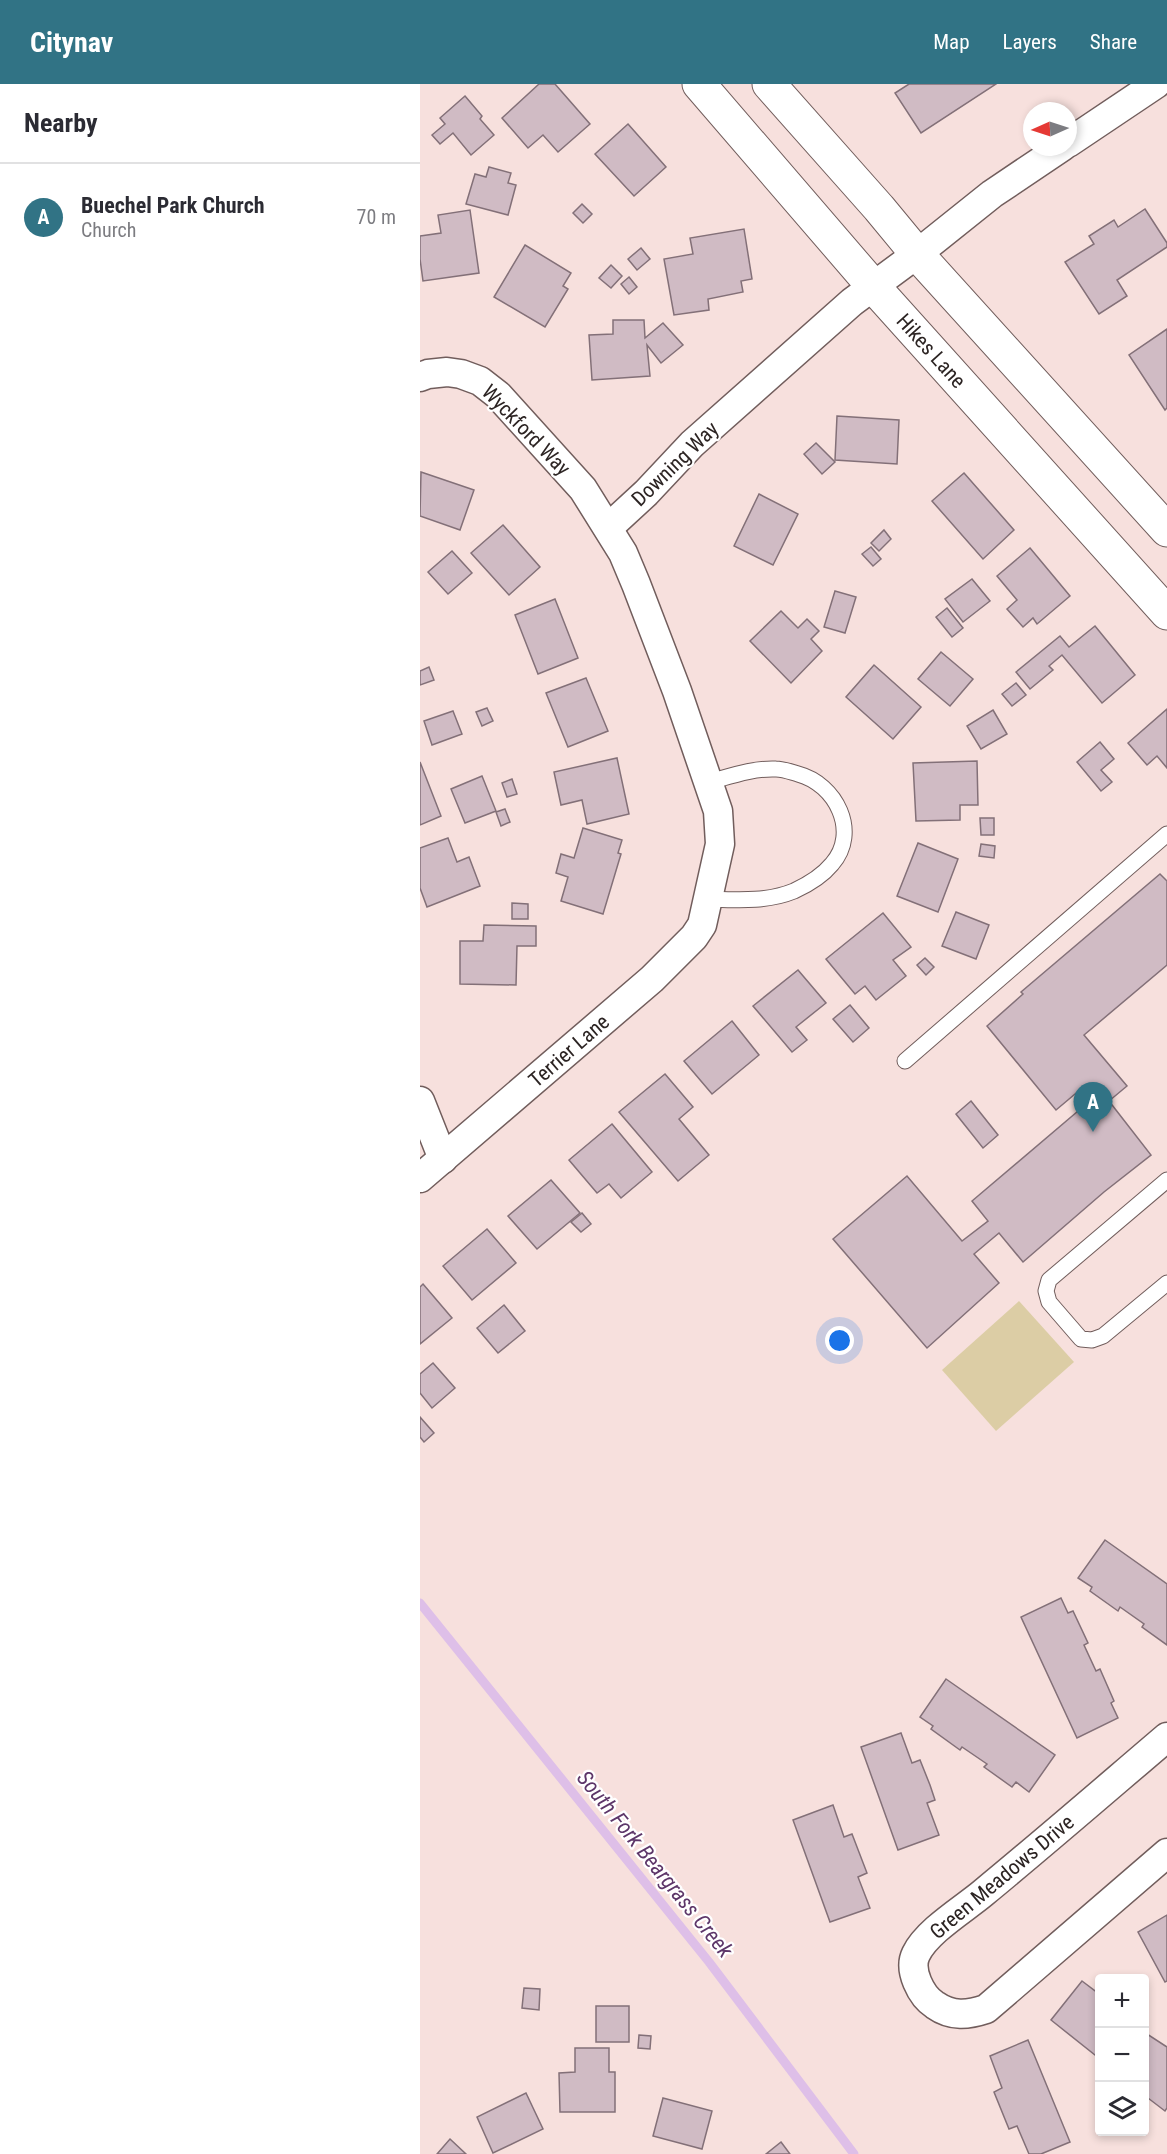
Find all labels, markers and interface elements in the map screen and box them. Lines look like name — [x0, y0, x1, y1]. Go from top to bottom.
text: Citynav — [30, 26, 113, 59]
text: Map — [933, 30, 970, 54]
text: Layers — [1003, 30, 1057, 54]
text: Share — [1090, 30, 1137, 54]
north arrow — [1023, 102, 1077, 156]
text: Nearby — [24, 108, 98, 138]
text: Buechel Park Church — [81, 193, 265, 218]
text: A — [38, 205, 49, 229]
text: 70 m — [357, 205, 396, 229]
text: Church — [81, 218, 136, 242]
street label: Hikes Lane — [892, 309, 971, 393]
street label: Wyckford Way — [477, 380, 575, 480]
street label: Downing Way — [627, 417, 723, 511]
street label: Terrier Lane — [524, 1010, 614, 1092]
pin: A — [1074, 1082, 1112, 1132]
your location — [825, 1326, 854, 1355]
water label: South Fork Beargrass Creek — [572, 1766, 738, 1963]
street label: Green Meadows Drive — [925, 1810, 1079, 1944]
map controls — [1095, 1974, 1149, 2136]
button: + — [1095, 1974, 1149, 2028]
button: − — [1095, 2028, 1149, 2082]
button: layers — [1095, 2082, 1149, 2136]

